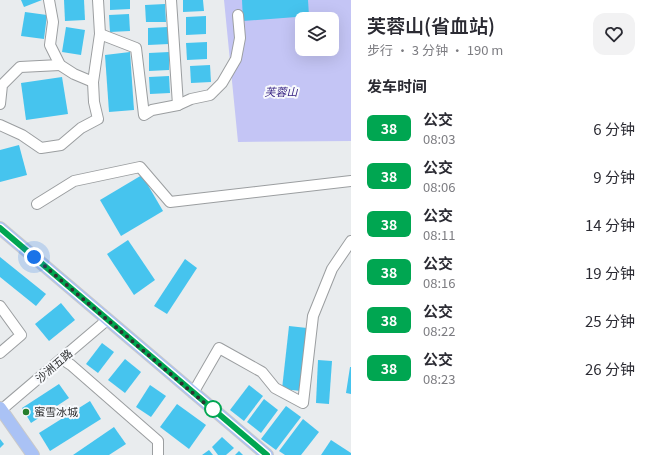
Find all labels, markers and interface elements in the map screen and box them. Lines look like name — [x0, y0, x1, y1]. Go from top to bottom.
text: 芙蓉山(省血站) — [367, 11, 495, 38]
map controls — [295, 12, 339, 56]
button: layers — [295, 12, 339, 56]
button: heart — [593, 13, 635, 55]
text: 步行 · 3 分钟 · 190 m — [367, 40, 503, 59]
text: 发车时间 — [367, 75, 427, 96]
park label: 芙蓉山 — [265, 83, 298, 99]
text: 公交 — [423, 108, 453, 129]
text: 38 — [381, 118, 397, 138]
text: 6 分钟 — [593, 118, 635, 139]
text: 08:03 — [423, 129, 455, 148]
text: 公交 — [423, 156, 453, 177]
text: 38 — [381, 166, 397, 186]
text: 9 分钟 — [593, 166, 635, 187]
text: 08:06 — [423, 177, 455, 196]
text: 公交 — [423, 204, 453, 225]
text: 38 — [381, 214, 397, 234]
text: 14 分钟 — [585, 214, 635, 235]
text: 08:11 — [423, 225, 455, 244]
your location — [24, 247, 44, 267]
text: 公交 — [423, 252, 453, 273]
text: 38 — [381, 262, 397, 282]
text: 19 分钟 — [585, 262, 635, 283]
text: 08:16 — [423, 273, 455, 292]
text: 公交 — [423, 300, 453, 321]
text: 38 — [381, 310, 397, 330]
text: 25 分钟 — [585, 310, 635, 331]
text: 08:22 — [423, 321, 455, 340]
street label: 沙洲五路 — [31, 345, 75, 386]
text: 公交 — [423, 348, 453, 369]
text: 38 — [381, 358, 397, 378]
text: 26 分钟 — [585, 358, 635, 379]
text: 08:23 — [423, 369, 455, 388]
unlabelled marker — [204, 400, 222, 418]
place label: 蜜雪冰城 — [34, 403, 78, 419]
marker: 蜜雪冰城 — [21, 407, 31, 417]

